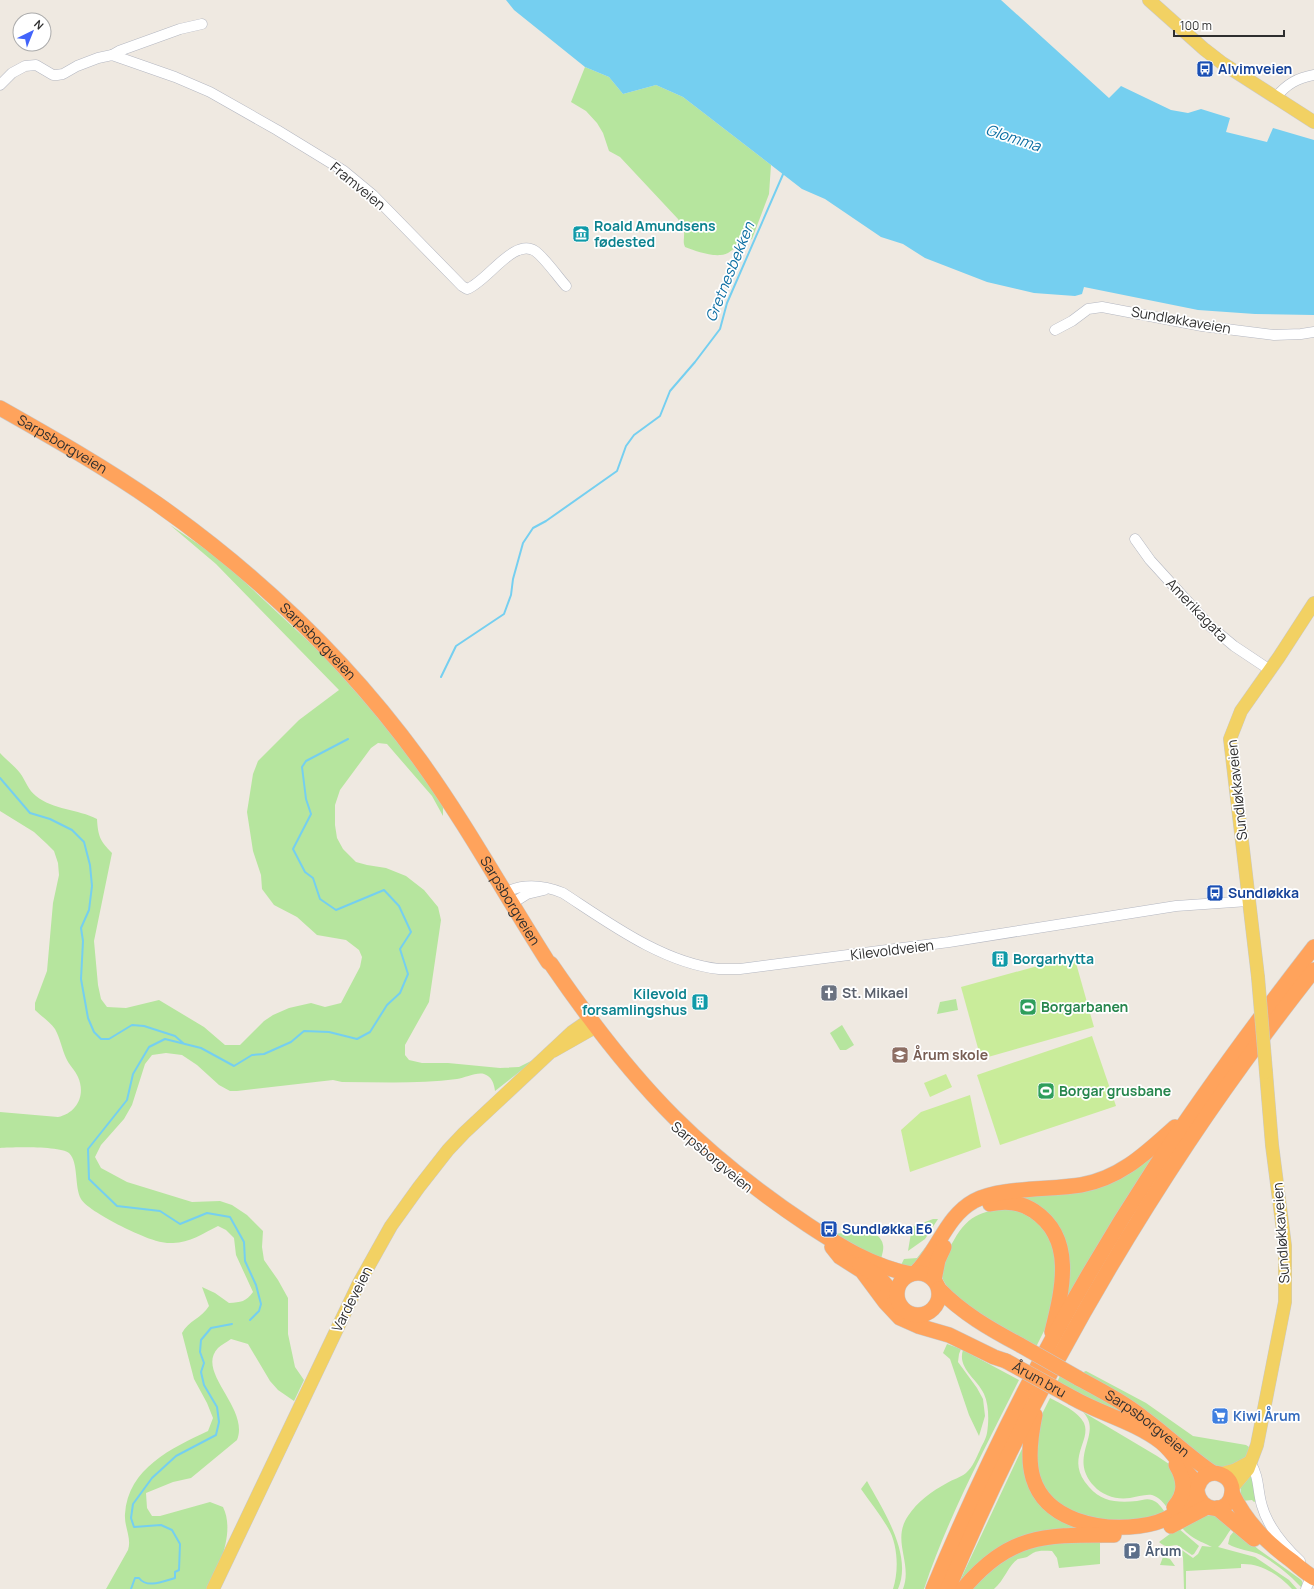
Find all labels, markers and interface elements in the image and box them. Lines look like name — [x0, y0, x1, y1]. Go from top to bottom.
north arrow — [12, 12, 52, 52]
scale bar — [1174, 12, 1284, 38]
text: N — [31, 16, 47, 33]
text: 100 m — [1180, 17, 1212, 34]
bus stop icon: Alvimveien — [1195, 59, 1215, 79]
place label: Alvimveien — [1218, 59, 1292, 78]
water label: Glomma — [983, 119, 1044, 156]
street label: Framveien — [327, 157, 390, 214]
place label: Roald Amundsens fødested — [594, 216, 716, 251]
water label: Gretnesbekken — [700, 218, 760, 325]
museum icon: Roald Amundsens fødested — [571, 224, 591, 244]
street label: Sundløkkaveien — [1130, 301, 1232, 338]
street label: Sarpsborgveien — [14, 410, 111, 478]
street label: Amerikagata — [1162, 574, 1232, 646]
street label: Sarpsborgveien — [276, 598, 361, 684]
street label: Sundløkkaveien — [1222, 739, 1251, 841]
street label: Sarpsborgveien — [476, 852, 545, 949]
bus stop icon: Sundløkka — [1205, 883, 1225, 903]
place label: Sundløkka — [1228, 883, 1299, 902]
street label: Kilevoldveien — [849, 935, 935, 964]
building icon: Borgarhytta — [990, 949, 1010, 969]
place label: Borgarhytta — [1013, 949, 1094, 968]
church icon: St. Mikael — [819, 983, 839, 1003]
place label: St. Mikael — [842, 983, 908, 1002]
place label: Kilevold forsamlingshus — [582, 984, 687, 1019]
building icon: Kilevold forsamlingshus — [690, 992, 710, 1012]
sports icon: Borgarbanen — [1018, 997, 1038, 1017]
place label: Borgarbanen — [1041, 997, 1128, 1016]
school or university icon: Årum skole — [890, 1045, 910, 1065]
place label: Årum skole — [913, 1045, 988, 1064]
sports icon: Borgar grusbane — [1036, 1081, 1056, 1101]
place label: Borgar grusbane — [1059, 1081, 1171, 1100]
street label: Sarpsborgveien — [667, 1117, 757, 1196]
street label: Sundløkkaveien — [1268, 1182, 1294, 1284]
bus stop icon: Sundløkka E6 — [819, 1219, 839, 1239]
place label: Sundløkka E6 — [842, 1219, 933, 1238]
street label: Vardeveien — [327, 1263, 376, 1335]
street label: Årum bru — [1009, 1356, 1070, 1401]
street label: Sarpsborgveien — [1102, 1385, 1194, 1461]
supermarket icon: Kiwi Årum — [1210, 1406, 1230, 1426]
place label: Kiwi Årum — [1233, 1406, 1300, 1425]
parking icon: Årum — [1122, 1541, 1142, 1561]
place label: Årum — [1145, 1541, 1181, 1560]

